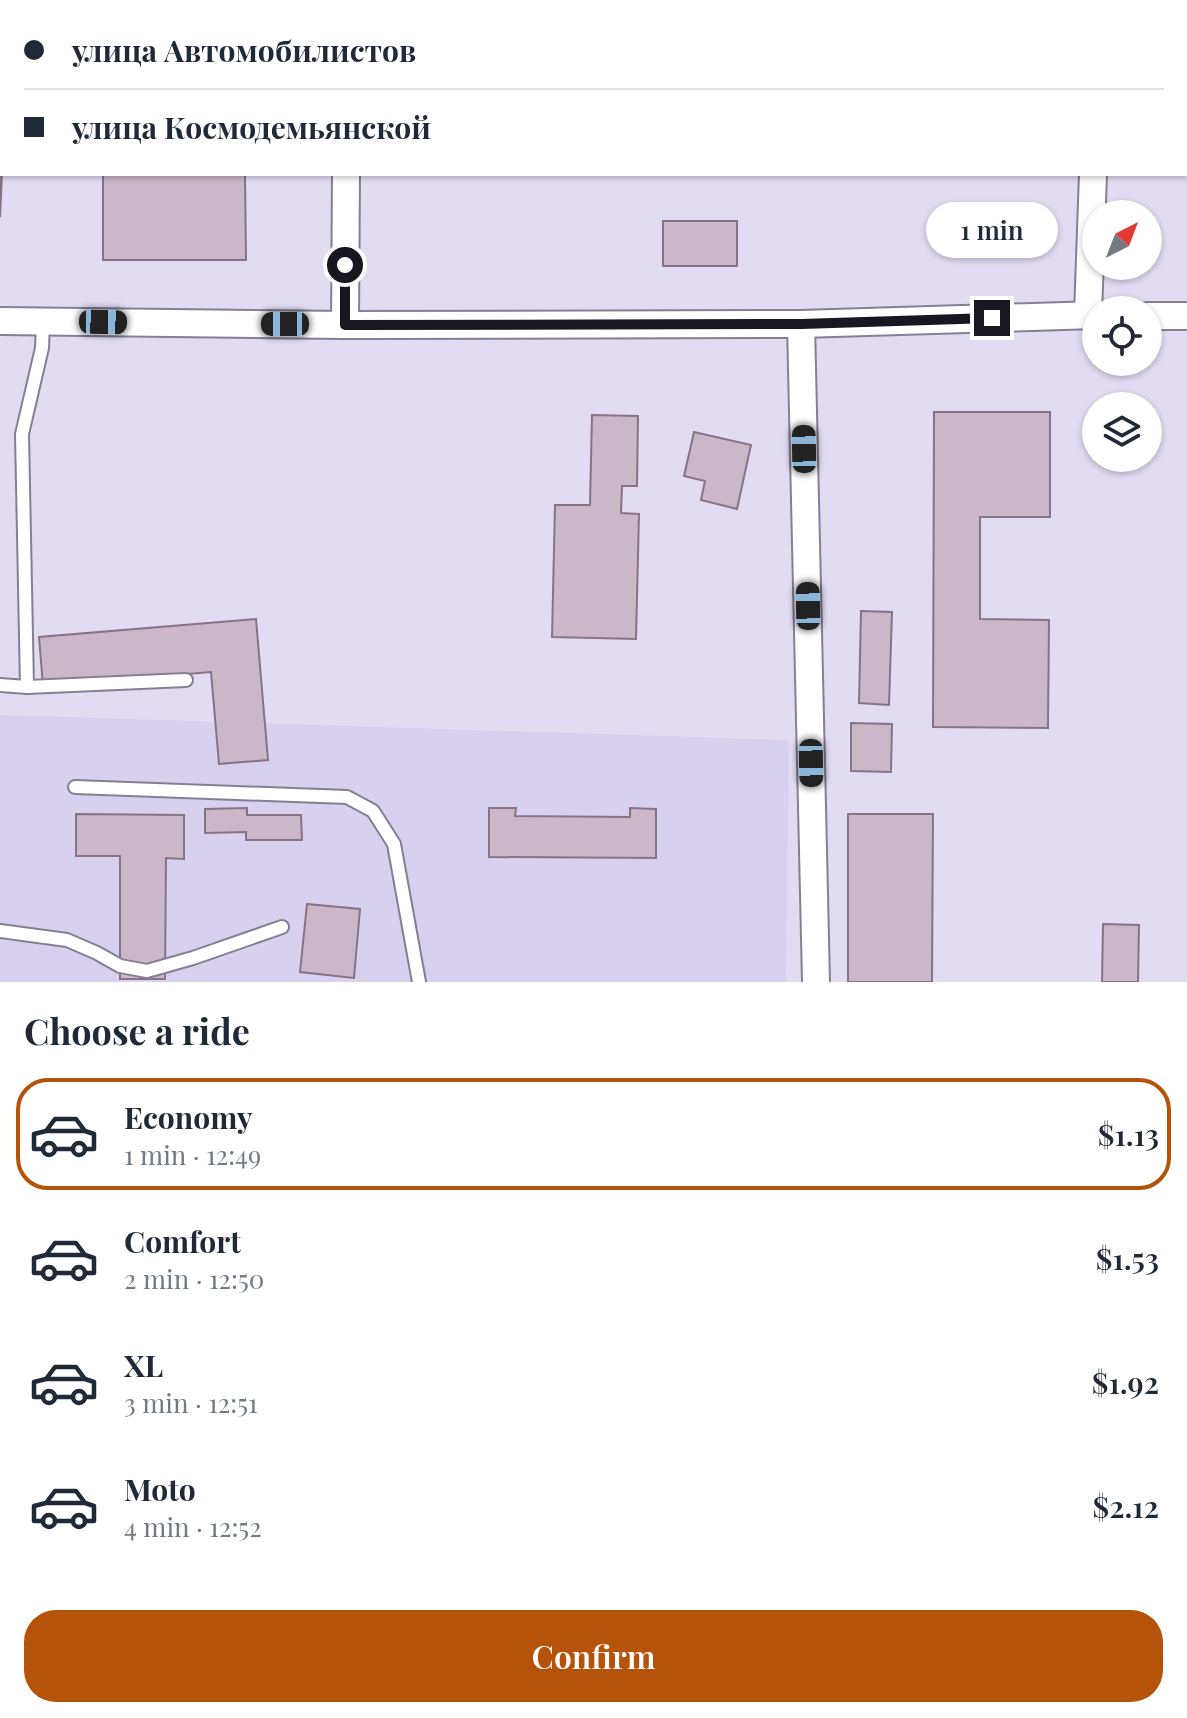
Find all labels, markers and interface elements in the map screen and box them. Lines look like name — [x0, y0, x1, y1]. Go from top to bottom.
text: улица Автомобилистов — [72, 30, 416, 70]
text: улица Космодемьянской — [72, 107, 431, 147]
north arrow — [1082, 200, 1162, 280]
map controls — [1082, 200, 1162, 472]
callout: 1 min — [926, 202, 1058, 258]
text: 1 min — [960, 212, 1024, 247]
route start — [327, 247, 363, 283]
button: locate — [1082, 296, 1162, 376]
route end — [974, 300, 1010, 336]
car — [79, 310, 127, 334]
car — [261, 312, 309, 336]
button: layers — [1082, 392, 1162, 472]
car — [792, 425, 816, 473]
car — [796, 582, 820, 630]
car — [799, 739, 823, 787]
text: Choose a ride — [24, 1006, 250, 1054]
text: Economy — [124, 1097, 253, 1137]
icon: car — [28, 1098, 100, 1170]
text: $1.13 — [1098, 1114, 1159, 1154]
text: 1 min · 12:49 — [124, 1137, 261, 1172]
text: Comfort — [124, 1221, 241, 1261]
icon: car — [28, 1222, 100, 1294]
text: $1.53 — [1096, 1238, 1159, 1278]
text: 2 min · 12:50 — [124, 1261, 264, 1296]
text: XL — [124, 1345, 163, 1385]
icon: car — [28, 1346, 100, 1418]
text: $1.92 — [1092, 1362, 1159, 1402]
text: 3 min · 12:51 — [124, 1385, 258, 1420]
text: Moto — [124, 1469, 196, 1509]
icon: car — [28, 1470, 100, 1542]
text: $2.12 — [1092, 1486, 1159, 1526]
text: 4 min · 12:52 — [124, 1509, 262, 1544]
button: Confirm — [24, 1610, 1163, 1702]

